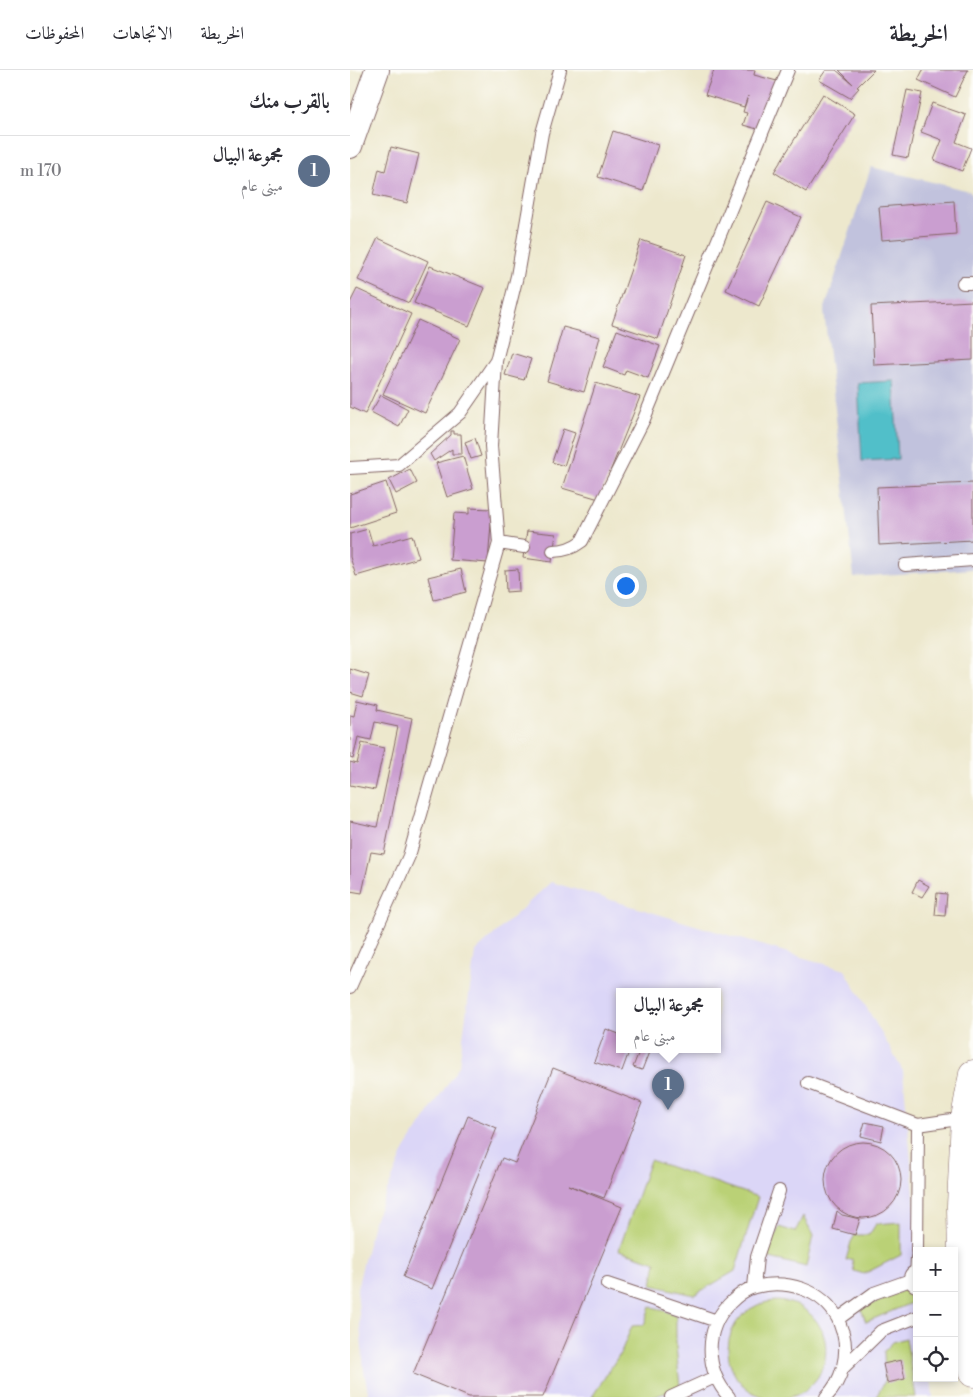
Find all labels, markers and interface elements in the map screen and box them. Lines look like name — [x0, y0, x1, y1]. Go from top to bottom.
text: الخريطة — [890, 19, 948, 49]
text: المحفوظات — [25, 22, 84, 45]
text: الاتجاهات — [112, 22, 172, 45]
text: الخريطة — [200, 22, 244, 45]
text: بالقرب منك — [249, 89, 330, 115]
text: مجموعة البيال — [212, 143, 283, 167]
text: 170 m — [20, 161, 62, 181]
text: 1 — [310, 161, 318, 181]
text: مبنى عام — [241, 176, 283, 196]
your location — [613, 573, 639, 599]
popup — [616, 988, 721, 1053]
text: مجموعة البيال — [633, 993, 704, 1017]
text: مبنى عام — [633, 1026, 675, 1046]
pin: 1 — [652, 1069, 684, 1110]
map controls — [913, 1247, 958, 1382]
button: + — [913, 1247, 958, 1292]
button: − — [913, 1292, 958, 1337]
button: locate — [913, 1337, 958, 1382]

